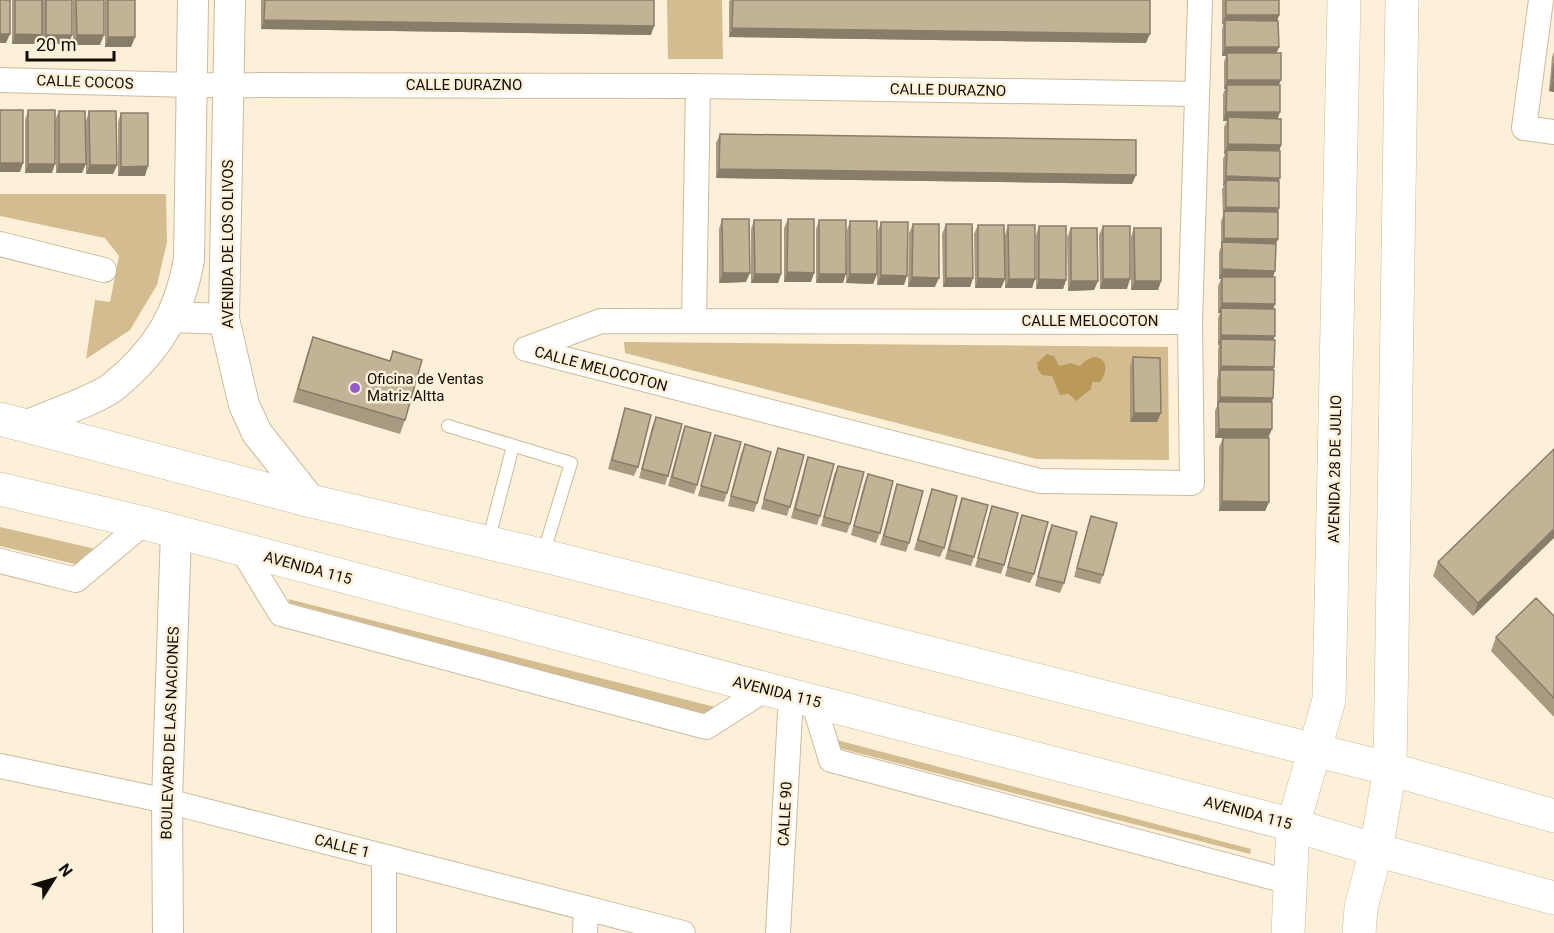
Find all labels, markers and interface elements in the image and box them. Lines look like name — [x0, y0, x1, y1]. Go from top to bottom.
scale bar — [27, 24, 114, 62]
text: 20 m — [36, 34, 76, 55]
street label: CALLE COCOS — [36, 71, 134, 93]
street label: CALLE DURAZNO — [406, 76, 522, 94]
street label: CALLE DURAZNO — [890, 80, 1006, 100]
street label: AVENIDA DE LOS OLIVOS — [219, 159, 237, 329]
street label: CALLE MELOCOTON — [1021, 312, 1159, 330]
street label: CALLE MELOCOTON — [532, 343, 670, 395]
place label: Oficina de Ventas Matriz Altta — [367, 370, 484, 405]
marker: Oficina de Ventas Matriz Altta — [348, 381, 362, 395]
street label: AVENIDA 28 DE JULIO — [1325, 395, 1345, 543]
street label: AVENIDA 115 — [262, 548, 354, 588]
street label: BOULEVARD DE LAS NACIONES — [157, 626, 183, 840]
street label: AVENIDA 115 — [731, 672, 823, 712]
street label: CALLE 90 — [774, 781, 796, 847]
street label: AVENIDA 115 — [1202, 793, 1294, 833]
street label: CALLE 1 — [312, 830, 372, 862]
north arrow — [24, 849, 84, 909]
text: N — [55, 860, 77, 881]

